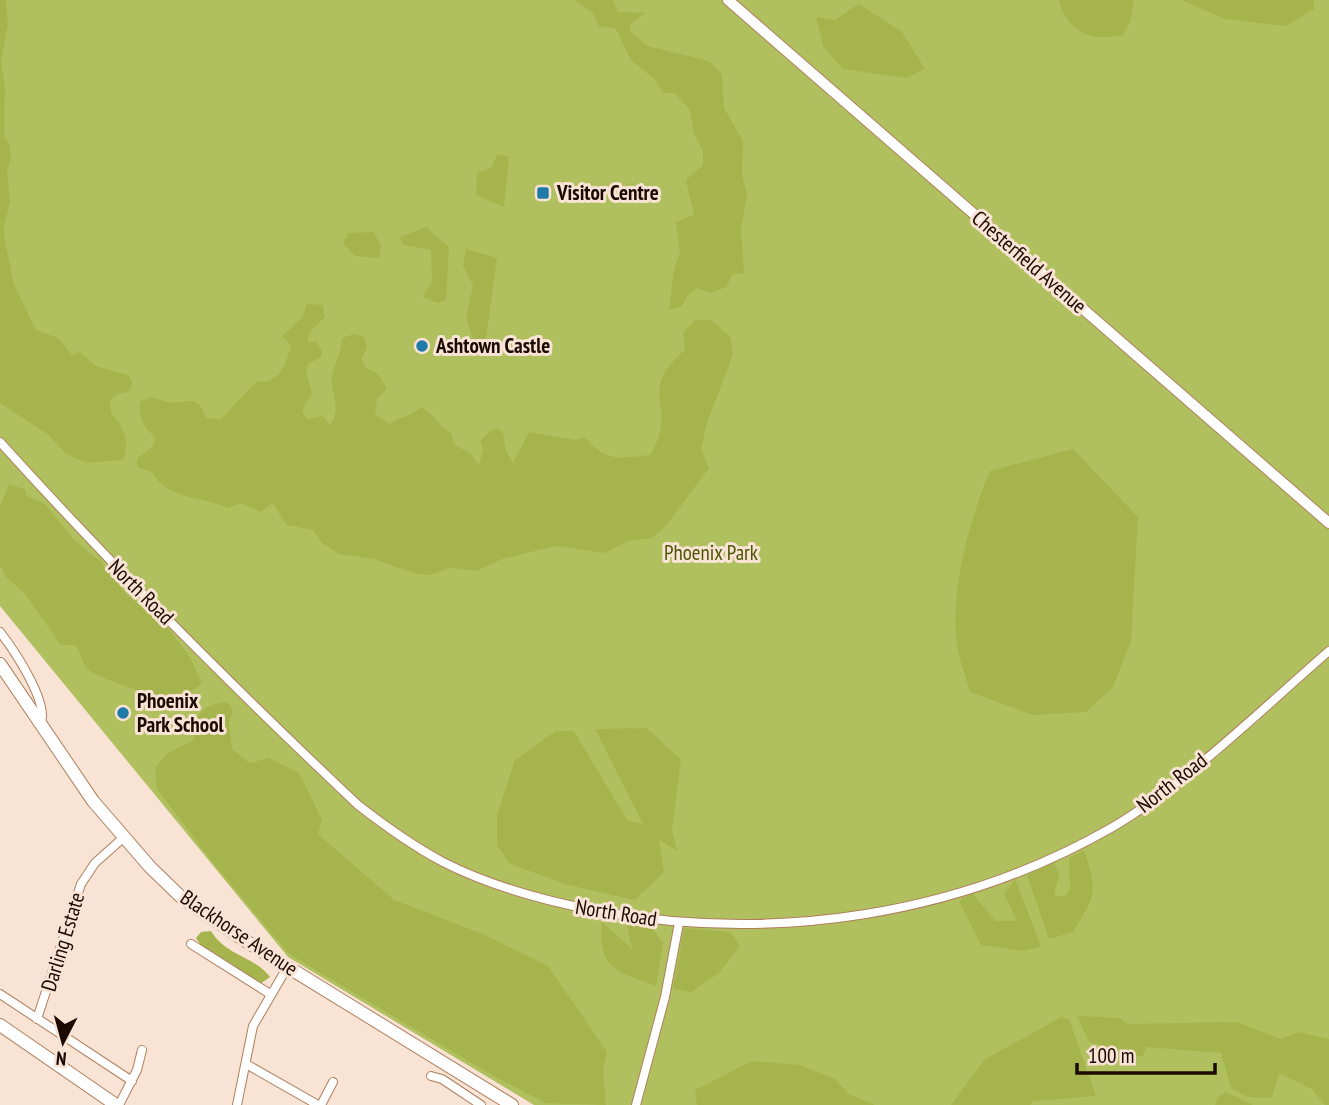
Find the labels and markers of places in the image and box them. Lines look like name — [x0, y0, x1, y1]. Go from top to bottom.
place label: Visitor Centre — [556, 179, 659, 206]
marker: Visitor Centre — [535, 185, 551, 201]
place label: Ashtown Castle — [435, 332, 550, 359]
marker: Ashtown Castle — [414, 338, 430, 354]
place label: Phoenix Park School — [137, 687, 224, 738]
marker: Phoenix Park School — [115, 705, 131, 721]

